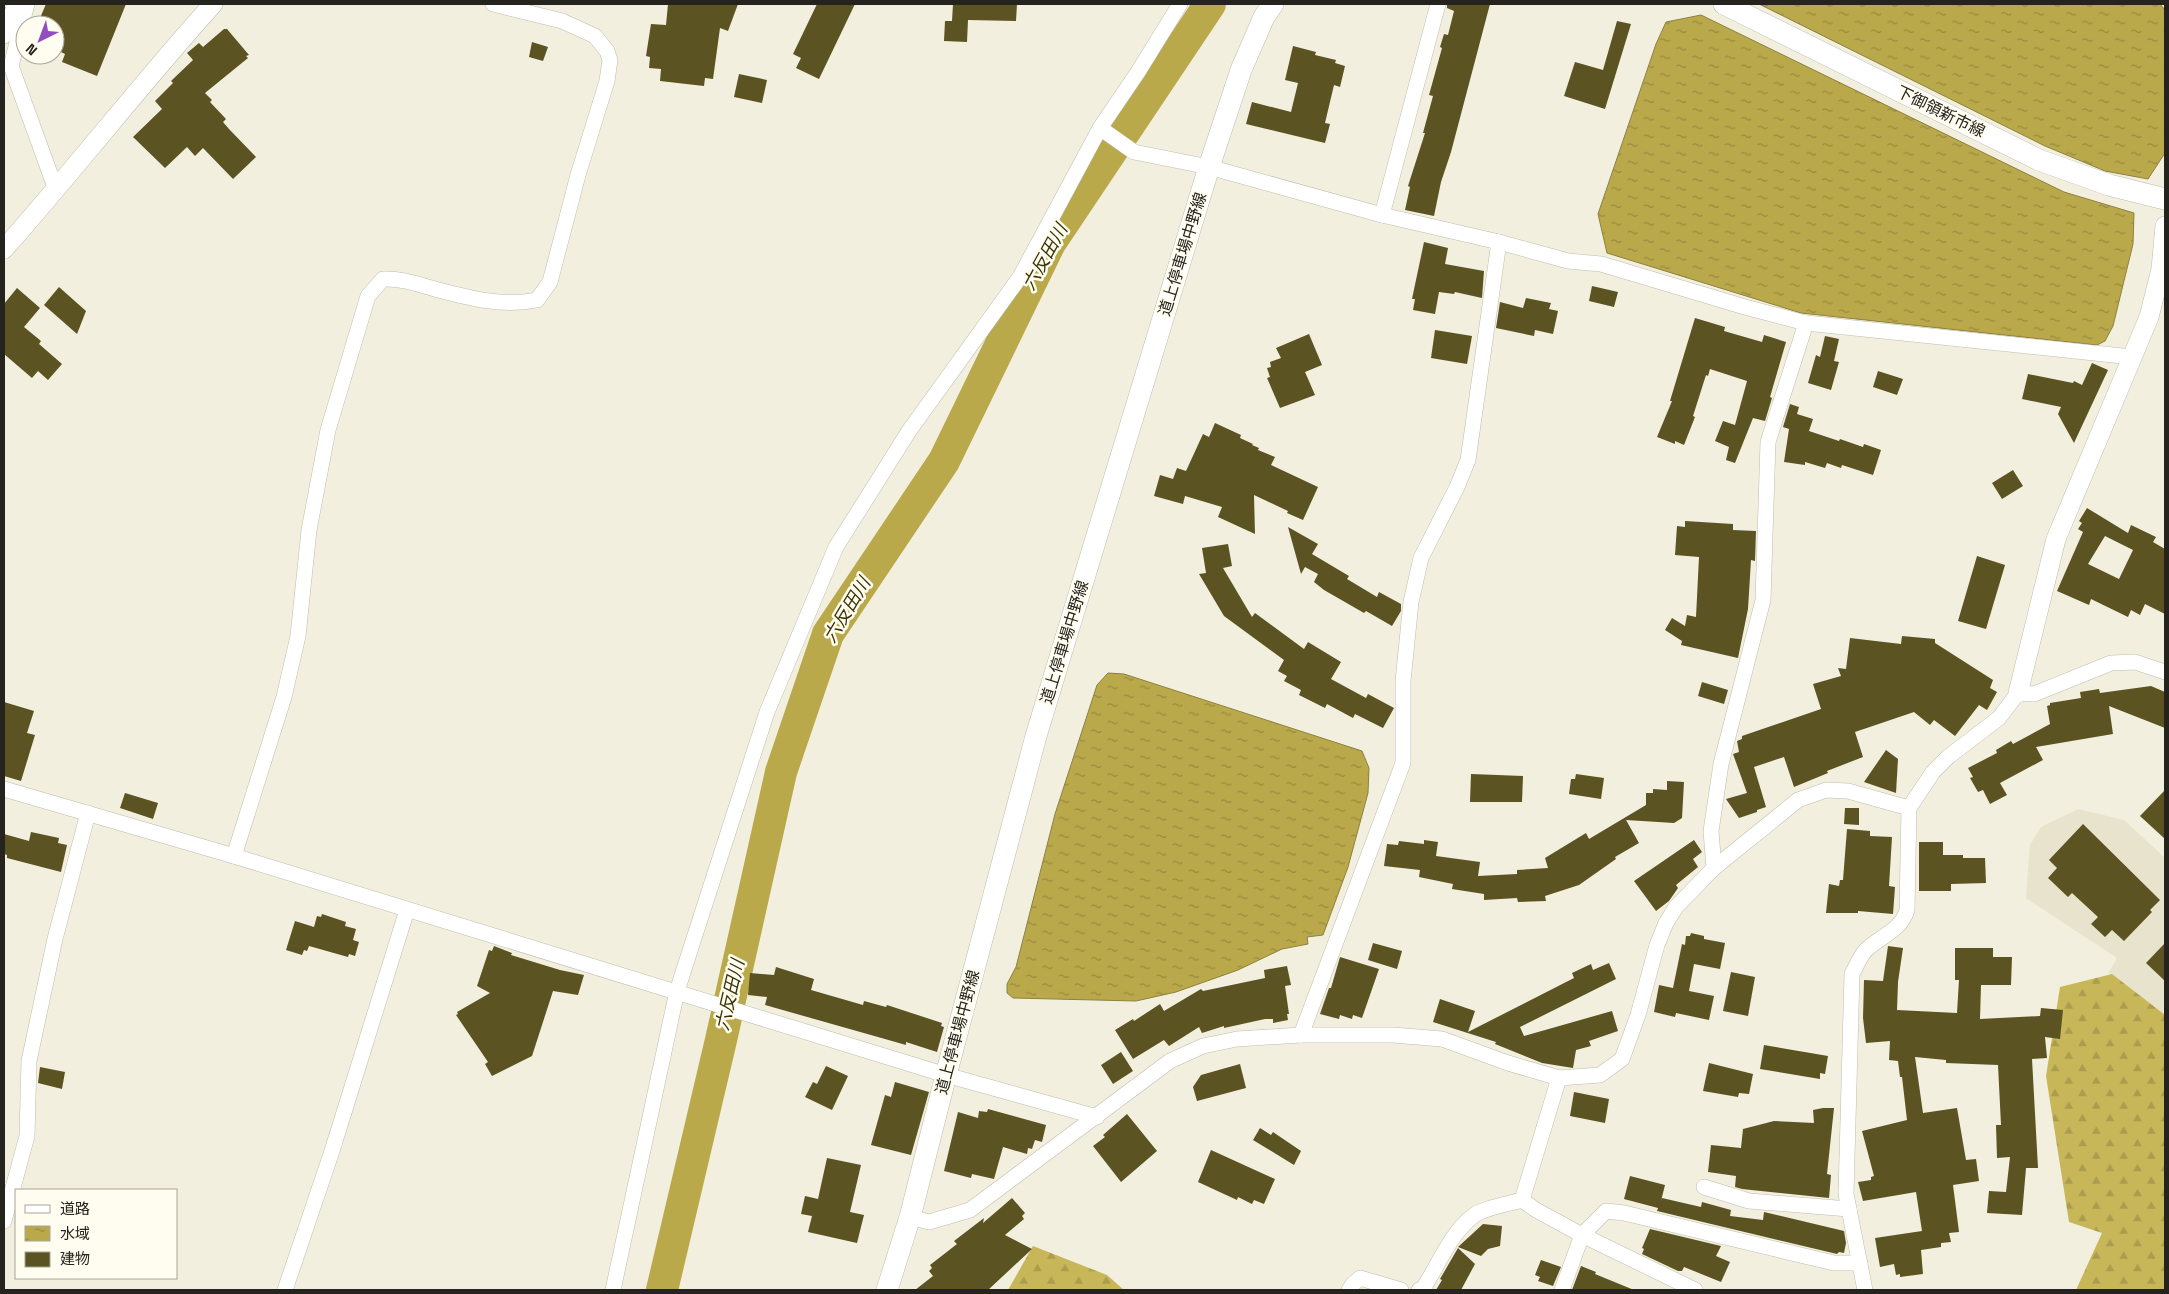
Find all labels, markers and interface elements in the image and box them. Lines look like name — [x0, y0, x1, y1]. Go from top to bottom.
north arrow — [15, 15, 65, 65]
text: N — [22, 40, 41, 59]
street label: 下御領新市線 — [1893, 81, 1989, 142]
street label: 道上停車場中野線 — [1154, 190, 1211, 318]
water label: 六反田川 — [1017, 218, 1073, 294]
water label: 六反田川 — [818, 571, 876, 647]
street label: 道上停車場中野線 — [1036, 578, 1093, 706]
water label: 六反田川 — [710, 955, 749, 1033]
street label: 道上停車場中野線 — [931, 968, 984, 1097]
legend — [15, 1189, 178, 1279]
text: 道路 — [60, 1199, 90, 1218]
text: 水域 — [60, 1224, 90, 1243]
text: 建物 — [60, 1249, 90, 1268]

